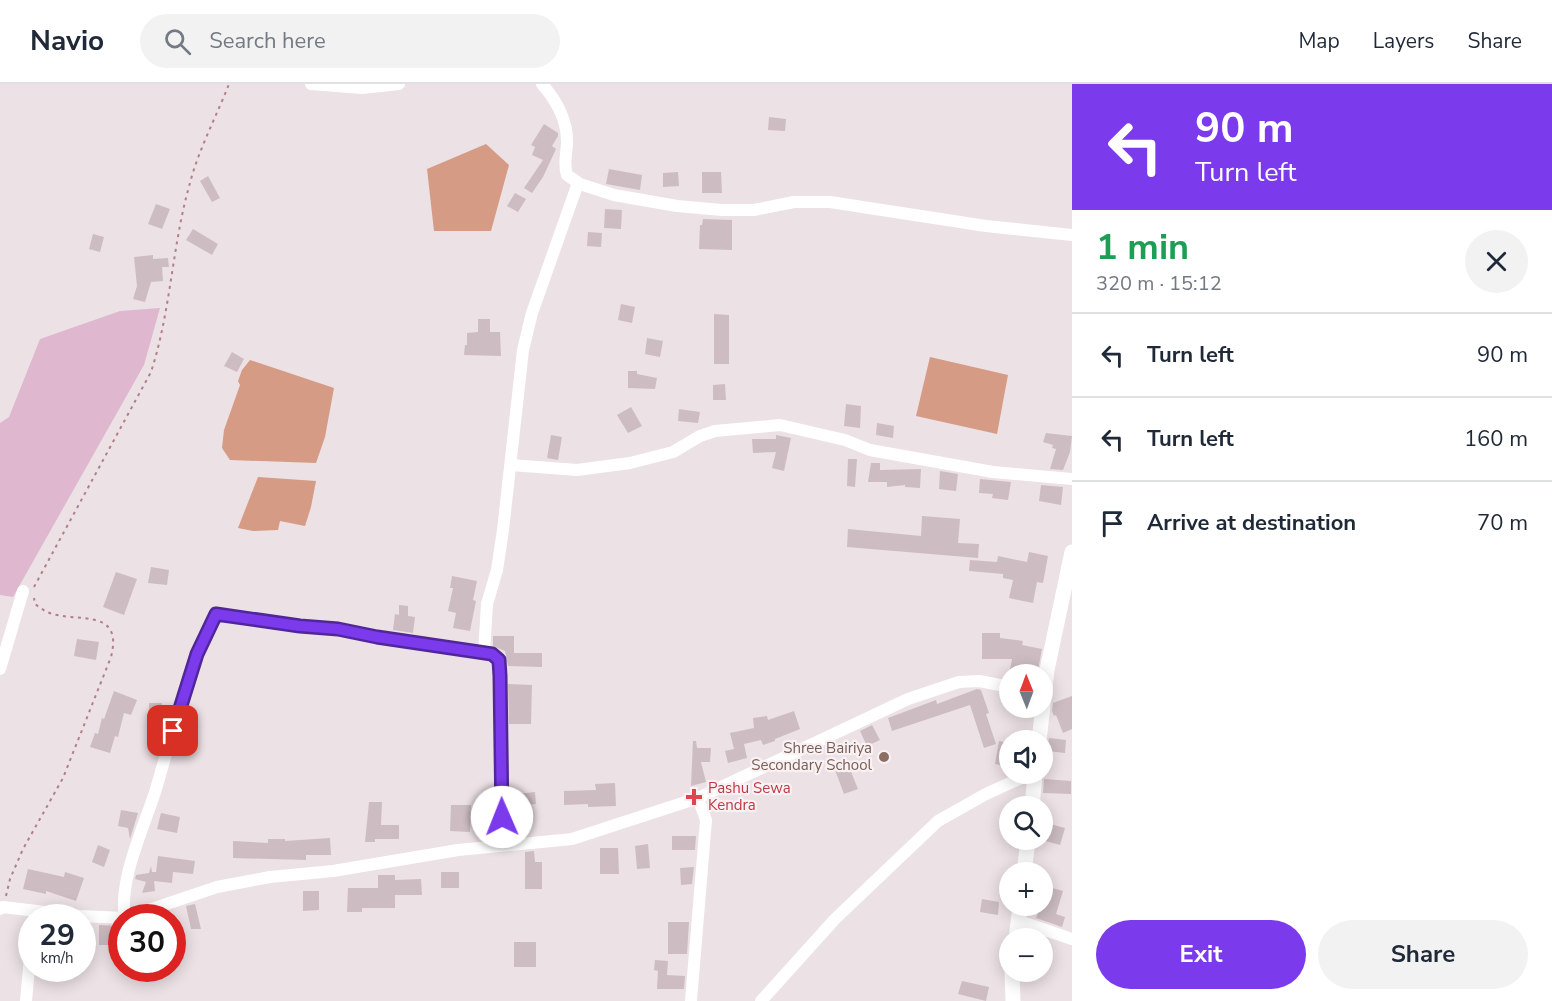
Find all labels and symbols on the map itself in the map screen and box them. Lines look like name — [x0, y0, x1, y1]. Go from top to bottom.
north arrow — [999, 664, 1053, 718]
pin — [147, 705, 198, 756]
place label: Shree Bairiya Secondary School — [751, 738, 873, 775]
marker: Shree Bairiya Secondary School — [877, 750, 891, 764]
place label: Pashu Sewa Kendra — [708, 778, 791, 815]
position arrow — [470, 785, 534, 849]
marker: Pashu Sewa Kendra — [685, 788, 703, 806]
speed limit sign: 30 — [108, 904, 186, 982]

